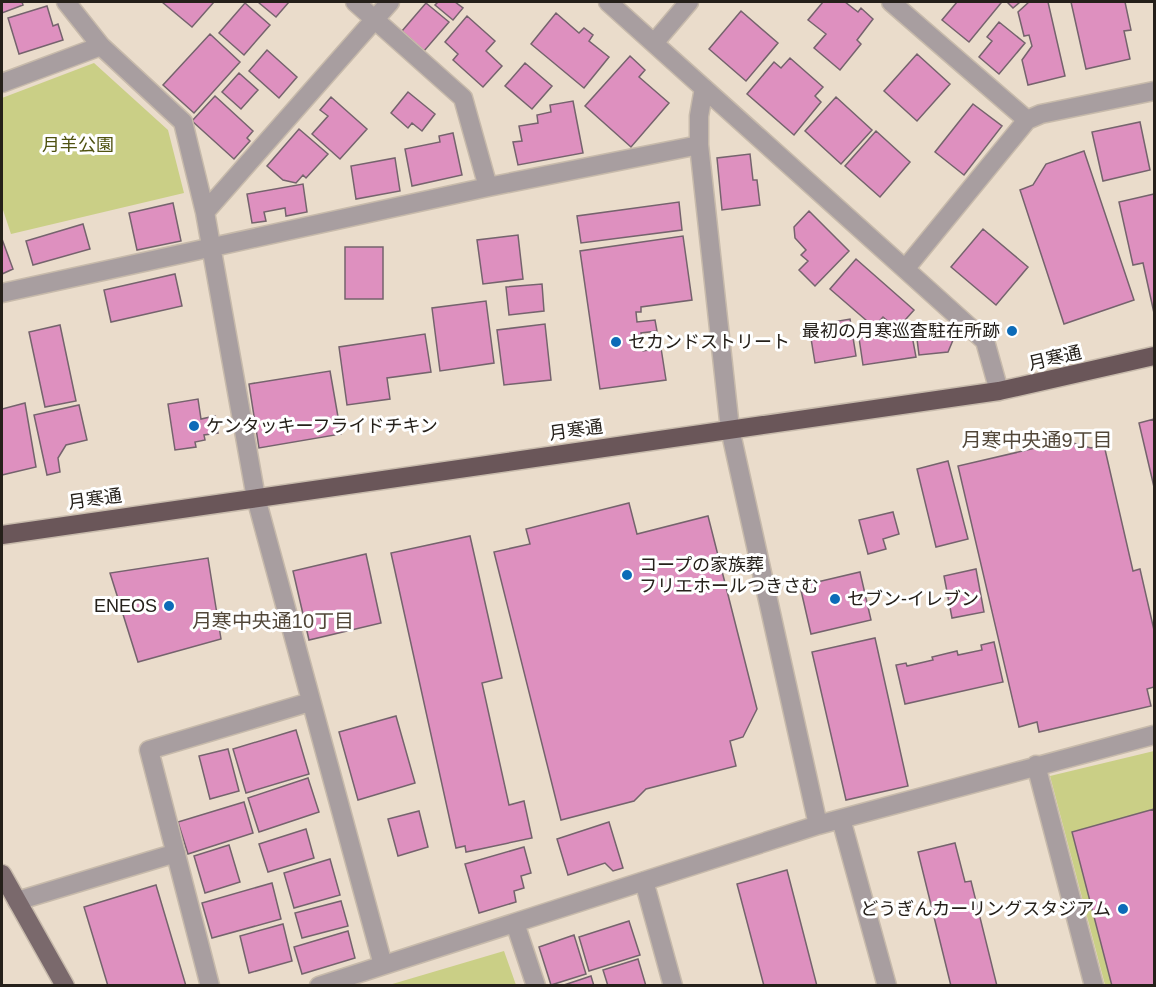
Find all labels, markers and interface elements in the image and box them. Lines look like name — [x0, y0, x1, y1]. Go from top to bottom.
park label: 月羊公園 — [42, 135, 114, 155]
place label: 最初の月寒巡査駐在所跡 — [802, 321, 1000, 341]
marker: 最初の月寒巡査駐在所跡 — [1005, 324, 1019, 338]
place label: セカンドストリート — [628, 332, 790, 352]
marker: セカンドストリート — [609, 335, 623, 349]
street label: 月寒通 — [1026, 342, 1084, 374]
place label: ケンタッキーフライドチキン — [206, 416, 438, 436]
street label: 月寒通 — [548, 416, 604, 444]
marker: ケンタッキーフライドチキン — [187, 419, 201, 433]
district label: 月寒中央通9丁目 — [961, 429, 1113, 451]
street label: 月寒通 — [67, 485, 123, 513]
place label: コープの家族葬 フリエホールつきさむ — [639, 555, 819, 596]
marker: コープの家族葬 フリエホールつきさむ — [620, 568, 634, 582]
place label: セブン-イレブン — [847, 589, 979, 609]
marker: セブン-イレブン — [828, 592, 842, 606]
place label: ENEOS — [94, 596, 157, 616]
marker: ENEOS — [162, 599, 176, 613]
district label: 月寒中央通10丁目 — [192, 610, 354, 632]
place label: どうぎんカーリングスタジアム — [860, 899, 1111, 919]
marker: どうぎんカーリングスタジアム — [1116, 902, 1130, 916]

